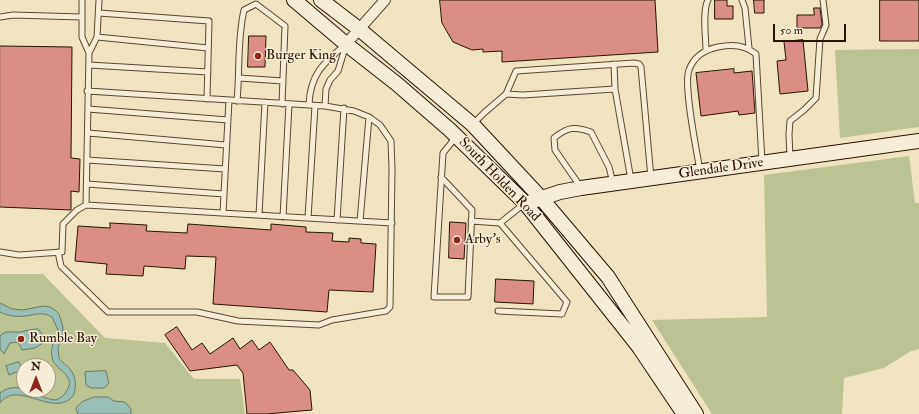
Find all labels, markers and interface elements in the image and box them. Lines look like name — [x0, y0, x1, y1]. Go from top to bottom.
scale bar — [775, 16, 848, 42]
text: 50 m — [780, 23, 803, 38]
place label: Burger King — [266, 48, 336, 64]
marker: Burger King — [253, 51, 263, 61]
street label: South Holden Road — [455, 135, 543, 225]
street label: Glendale Drive — [678, 155, 764, 183]
place label: Arby's — [465, 232, 501, 248]
marker: Arby's — [452, 235, 462, 245]
place label: Rumble Bay — [29, 331, 97, 347]
marker: Rumble Bay — [16, 334, 26, 344]
north arrow — [16, 358, 56, 398]
text: N — [31, 360, 41, 373]

